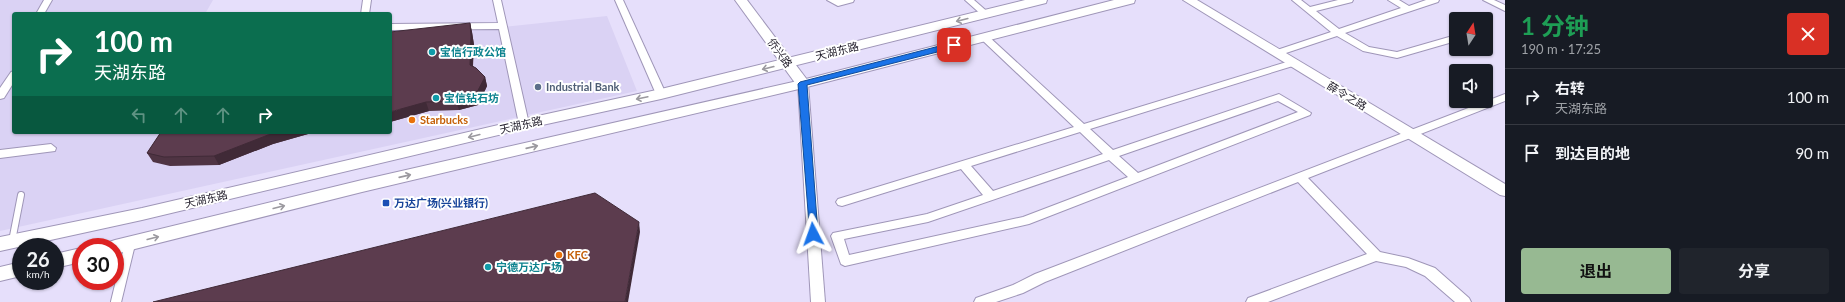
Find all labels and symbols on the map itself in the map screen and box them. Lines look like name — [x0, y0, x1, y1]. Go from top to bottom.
north arrow — [1449, 12, 1493, 56]
one-way arrow — [956, 16, 969, 24]
pin — [937, 28, 971, 62]
street label: 侨兴路 — [765, 36, 795, 70]
street label: 天湖东路 — [814, 39, 860, 62]
place label: 宝信行政公馆 — [440, 45, 506, 58]
marker: 宝信行政公馆 — [427, 47, 437, 57]
one-way arrow — [762, 65, 775, 72]
street label: 薛令之路 — [1325, 79, 1369, 112]
place label: Industrial Bank — [546, 80, 620, 93]
marker: Industrial Bank — [533, 82, 543, 92]
place label: 宝信钻石坊 — [444, 91, 499, 104]
marker: 宝信钻石坊 — [431, 93, 441, 103]
one-way arrow — [636, 95, 649, 103]
place label: Starbucks — [420, 113, 468, 126]
street label: 天湖东路 — [498, 113, 544, 136]
marker: Starbucks — [407, 115, 417, 125]
one-way arrow — [468, 133, 481, 141]
one-way arrow — [525, 142, 538, 150]
one-way arrow — [399, 172, 412, 180]
street label: 天湖东路 — [183, 187, 229, 210]
place label: 万达广场(兴业银行) — [394, 196, 488, 209]
marker: 万达广场(兴业银行) — [381, 198, 391, 208]
one-way arrow — [272, 202, 285, 210]
position arrow — [792, 213, 834, 255]
one-way arrow — [146, 234, 159, 241]
speed limit sign: 30 — [72, 238, 124, 290]
place label: KFC — [567, 248, 589, 261]
marker: KFC — [554, 250, 564, 260]
place label: 宁德万达广场 — [496, 260, 562, 273]
marker: 宁德万达广场 — [483, 262, 493, 272]

